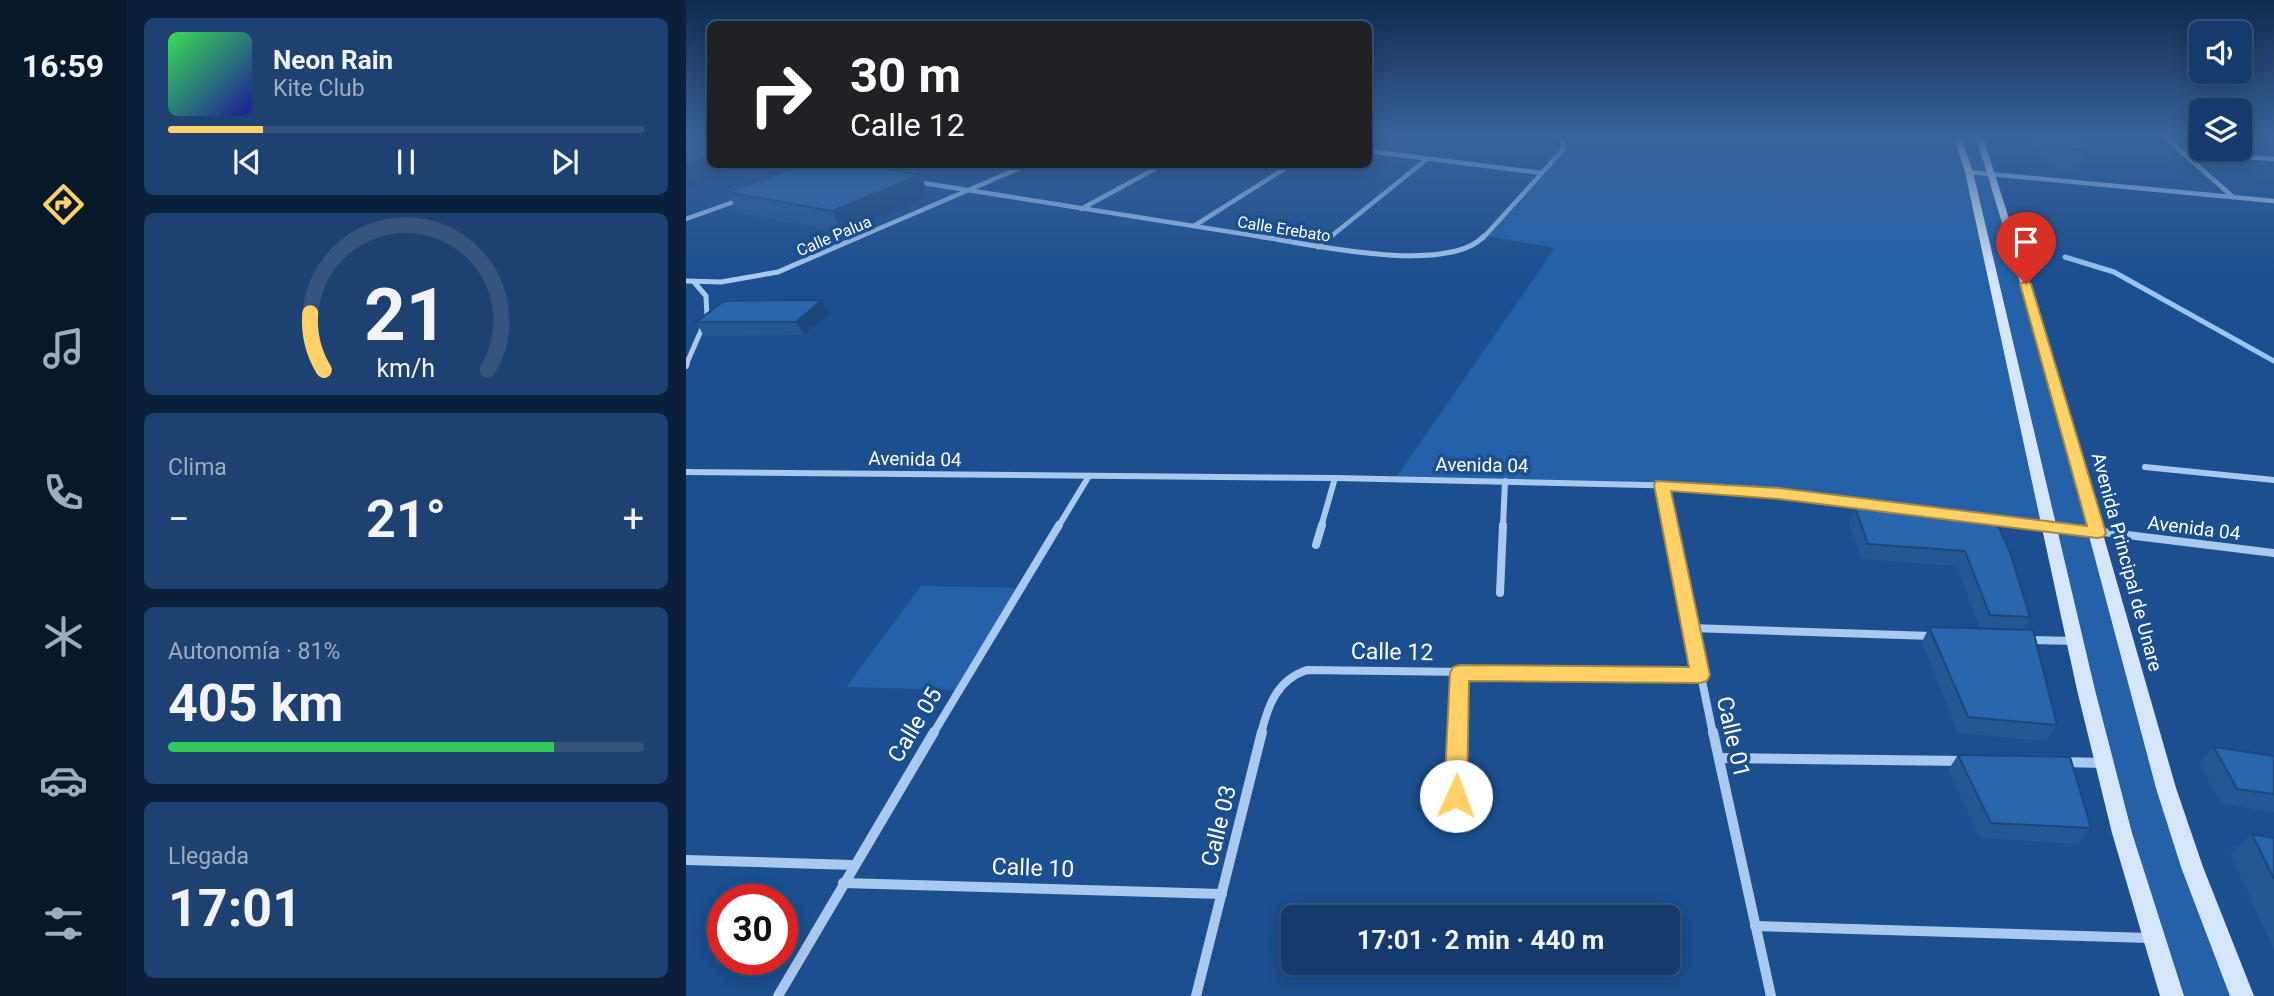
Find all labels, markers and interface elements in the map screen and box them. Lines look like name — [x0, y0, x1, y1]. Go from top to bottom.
map controls — [2189, 21, 2252, 161]
button: sound — [2189, 21, 2252, 84]
text: Neon Rain — [273, 45, 393, 75]
text: 16:59 — [22, 47, 104, 85]
text: 30 m — [850, 47, 961, 104]
icon: right — [735, 49, 826, 140]
text: Kite Club — [273, 75, 365, 102]
button: layers — [2189, 98, 2252, 161]
text: Calle 12 — [850, 106, 965, 144]
icon: previous — [228, 143, 266, 181]
icon: pause — [387, 143, 425, 181]
icon: next — [546, 143, 584, 181]
icon: directions — [39, 180, 88, 229]
street label: Calle Palua — [794, 212, 874, 260]
street label: Calle Erebato — [1236, 212, 1332, 246]
pin — [1996, 212, 2056, 284]
icon: arrive — [2007, 223, 2045, 261]
text: 21 — [364, 272, 448, 358]
icon: music — [39, 324, 88, 373]
text: km/h — [377, 353, 435, 382]
street label: Avenida 04 — [868, 447, 962, 471]
street label: Avenida Principal de Unare — [2087, 450, 2167, 674]
street label: Avenida 04 — [1435, 453, 1529, 477]
text: Clima — [168, 454, 227, 481]
icon: phone — [39, 468, 88, 517]
text: 21° — [366, 489, 446, 550]
text: − — [168, 497, 190, 541]
text: + — [622, 497, 644, 541]
street label: Avenida 04 — [2146, 511, 2242, 545]
icon: climate — [39, 612, 88, 661]
text: Autonomía · 81% — [168, 638, 340, 665]
street label: Calle 12 — [1351, 638, 1434, 666]
text: 405 km — [168, 673, 343, 734]
street label: Calle 05 — [882, 683, 948, 767]
street label: Calle 01 — [1711, 694, 1755, 780]
icon: car — [39, 756, 88, 805]
position arrow — [1419, 759, 1493, 833]
street label: Calle 03 — [1196, 783, 1242, 869]
text: Llegada — [168, 843, 249, 870]
street label: Calle 10 — [991, 853, 1075, 883]
text: 17:01 — [168, 878, 302, 939]
speed limit sign: 30 — [707, 884, 798, 975]
icon: filters — [39, 899, 88, 948]
text: 17:01 · 2 min · 440 m — [1357, 925, 1604, 955]

